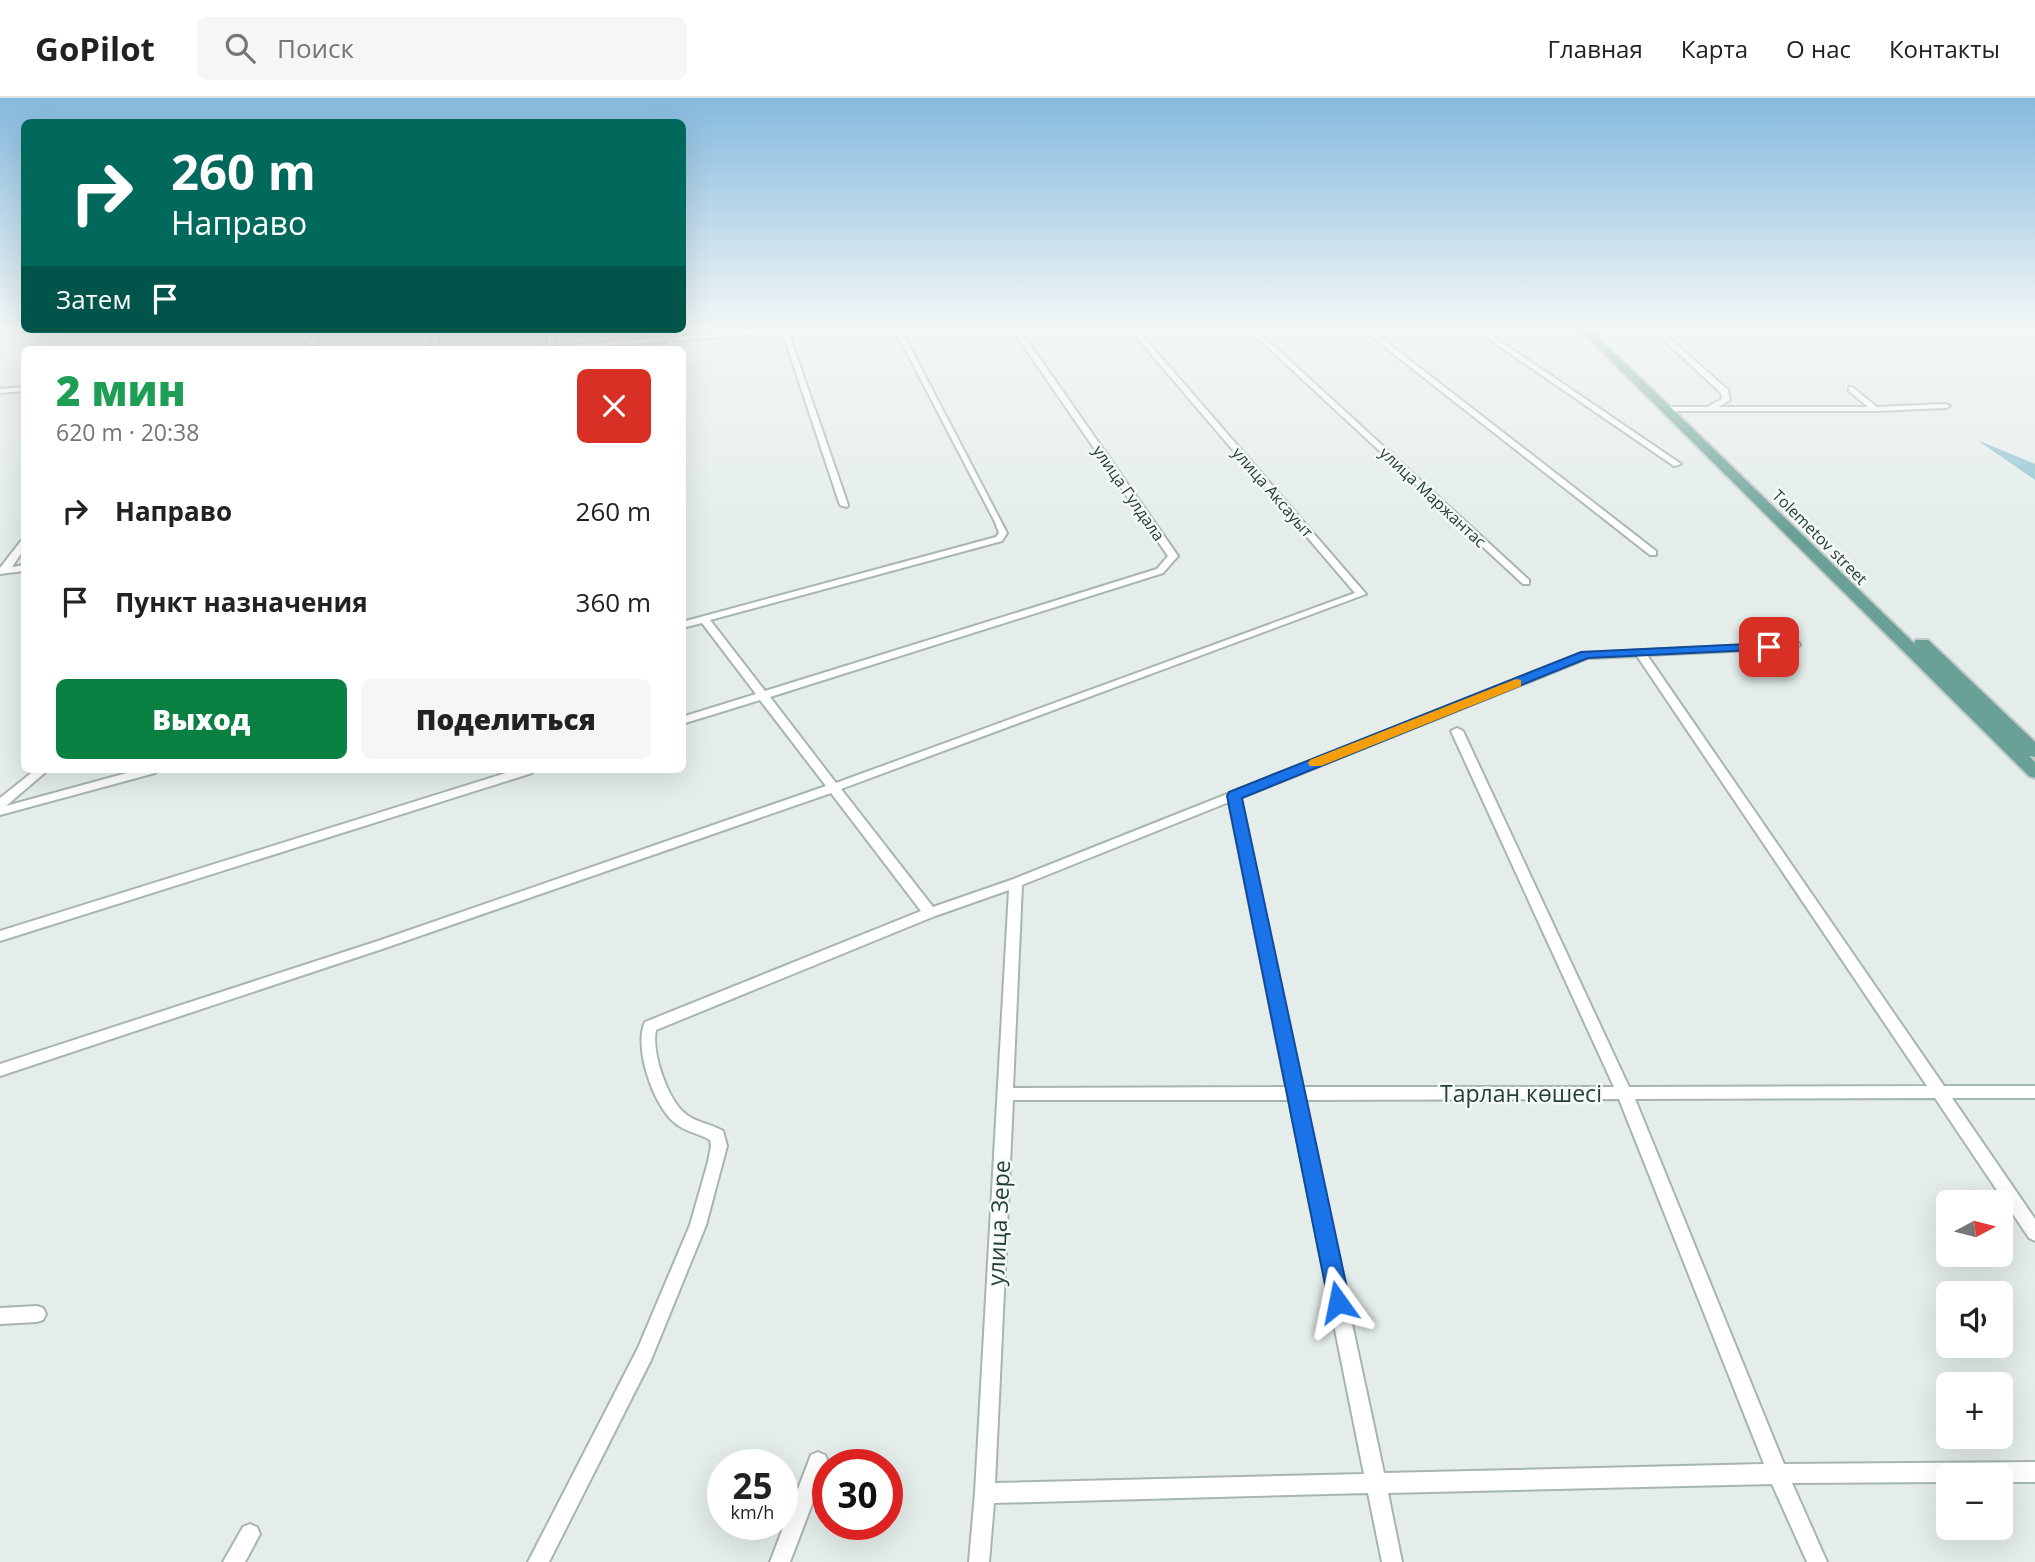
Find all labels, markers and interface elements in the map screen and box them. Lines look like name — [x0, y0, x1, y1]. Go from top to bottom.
search box — [197, 17, 687, 80]
text: GoPilot — [35, 26, 155, 71]
icon: search — [221, 29, 259, 67]
text: Поиск — [277, 30, 354, 66]
text: Главная — [1548, 32, 1643, 65]
text: Карта — [1681, 32, 1748, 65]
text: О нас — [1786, 32, 1851, 65]
text: Контакты — [1889, 32, 2000, 65]
text: 260 m — [171, 138, 316, 204]
icon: right — [56, 147, 147, 238]
text: Направо — [171, 201, 307, 244]
icon: arrive — [146, 280, 184, 318]
text: Затем — [56, 281, 132, 317]
text: 2 мин — [56, 361, 186, 418]
button: close — [577, 369, 651, 443]
text: 620 m · 20:38 — [56, 416, 199, 448]
street label: улица Гулдала — [1088, 441, 1170, 545]
street label: улица Аксауыт — [1228, 442, 1319, 542]
street label: улица Маржантас — [1375, 442, 1491, 552]
street label: Tolemetov street — [1768, 485, 1873, 590]
icon: right — [56, 492, 94, 530]
text: Направо — [115, 493, 232, 529]
text: 260 m — [576, 493, 651, 529]
icon: arrive — [56, 583, 94, 621]
text: Пункт назначения — [115, 584, 368, 620]
text: 360 m — [576, 584, 651, 620]
pin — [1739, 617, 1799, 677]
icon: arrive — [1750, 628, 1788, 666]
button: Выход — [56, 679, 347, 759]
button: Поделиться — [361, 679, 651, 759]
street label: Тарлан көшесі — [1440, 1077, 1602, 1109]
street label: улица Зере — [979, 1159, 1017, 1287]
north arrow — [1936, 1190, 2012, 1267]
map controls — [1936, 1190, 2013, 1540]
position arrow — [1301, 1265, 1375, 1339]
button: sound — [1936, 1281, 2013, 1358]
button: + — [1936, 1372, 2013, 1449]
speed limit sign: 30 — [812, 1449, 903, 1540]
text: 25 — [732, 1462, 773, 1509]
button: − — [1936, 1463, 2013, 1540]
text: km/h — [731, 1500, 774, 1524]

